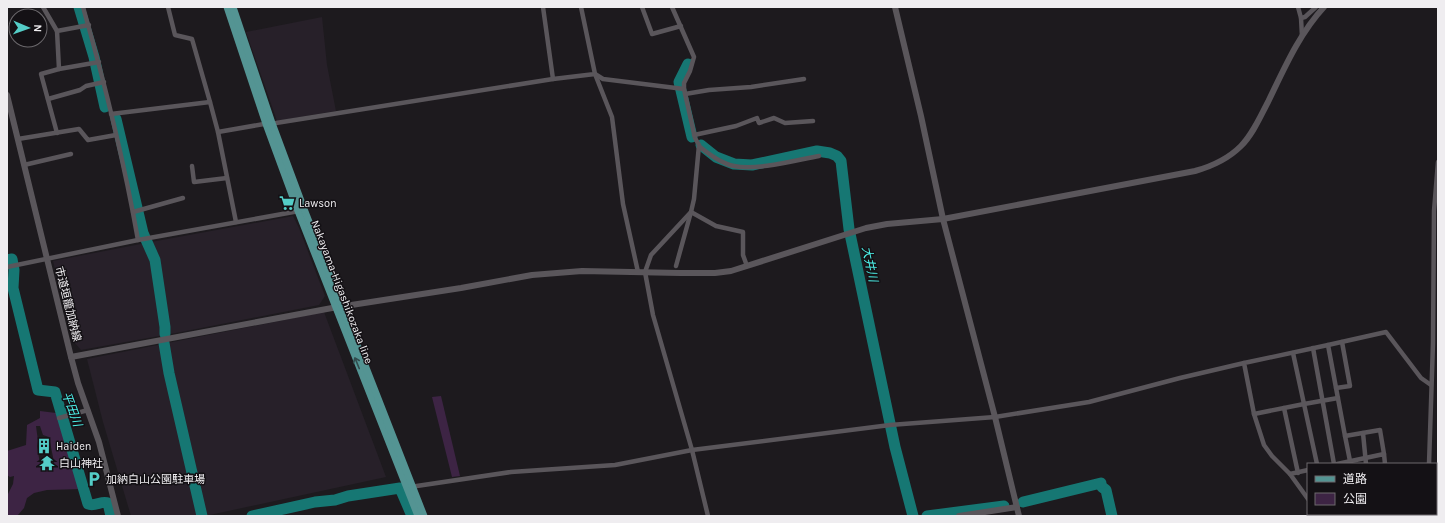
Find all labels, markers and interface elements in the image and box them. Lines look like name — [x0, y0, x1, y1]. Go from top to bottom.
north arrow — [8, 8, 48, 48]
text: N — [31, 24, 44, 33]
supermarket icon: Lawson — [278, 194, 296, 212]
place label: Lawson — [299, 197, 337, 210]
street label: Nakayama-Higashikozaka line — [309, 218, 376, 366]
water label: 大井川 — [859, 245, 881, 285]
street label: 市道垣籠加納線 — [52, 265, 84, 343]
one-way arrow — [353, 357, 361, 369]
water label: 平田川 — [59, 390, 85, 430]
building icon: Haiden — [35, 437, 53, 455]
place label: Haiden — [56, 440, 92, 453]
temple icon: 白山神社 — [38, 454, 56, 472]
place label: 白山神社 — [59, 457, 103, 470]
legend — [1307, 463, 1437, 515]
parking icon: 加納白山公園駐車場 — [85, 470, 103, 488]
text: 道路 — [1343, 472, 1367, 486]
place label: 加納白山公園駐車場 — [106, 473, 205, 486]
text: 公園 — [1343, 492, 1367, 506]

